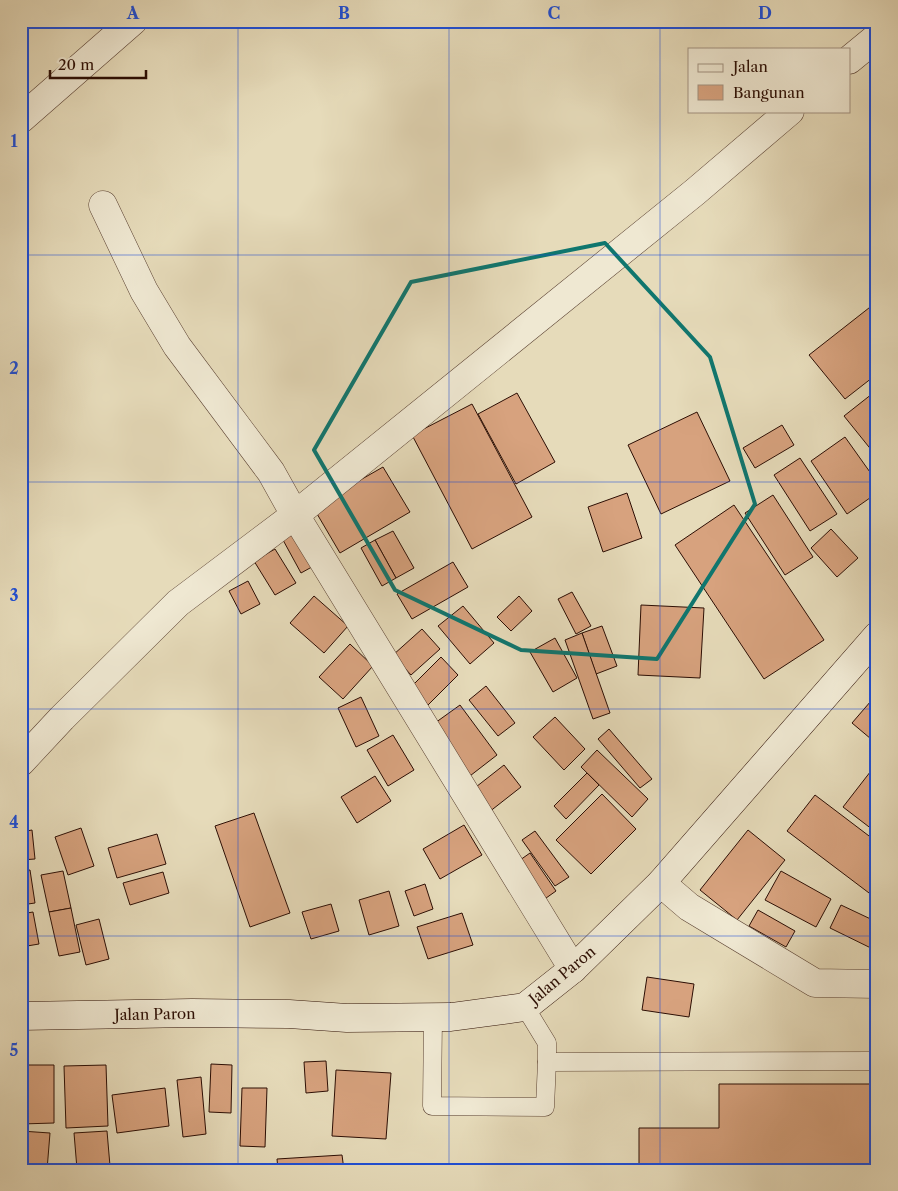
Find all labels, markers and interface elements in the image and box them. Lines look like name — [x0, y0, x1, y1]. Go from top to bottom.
text: A — [126, 3, 140, 23]
text: B — [338, 3, 350, 23]
text: C — [548, 3, 560, 23]
text: D — [758, 3, 772, 23]
scale bar — [50, 48, 146, 80]
legend — [688, 48, 850, 112]
text: 20 m — [58, 55, 94, 74]
text: Jalan — [731, 57, 768, 76]
text: Bangunan — [733, 83, 805, 102]
text: 1 — [10, 131, 18, 151]
text: 2 — [9, 358, 19, 378]
text: 3 — [9, 585, 19, 605]
text: 4 — [9, 812, 19, 832]
street label: Jalan Paron — [523, 941, 600, 1010]
street label: Jalan Paron — [112, 1004, 196, 1024]
text: 5 — [10, 1040, 19, 1060]

